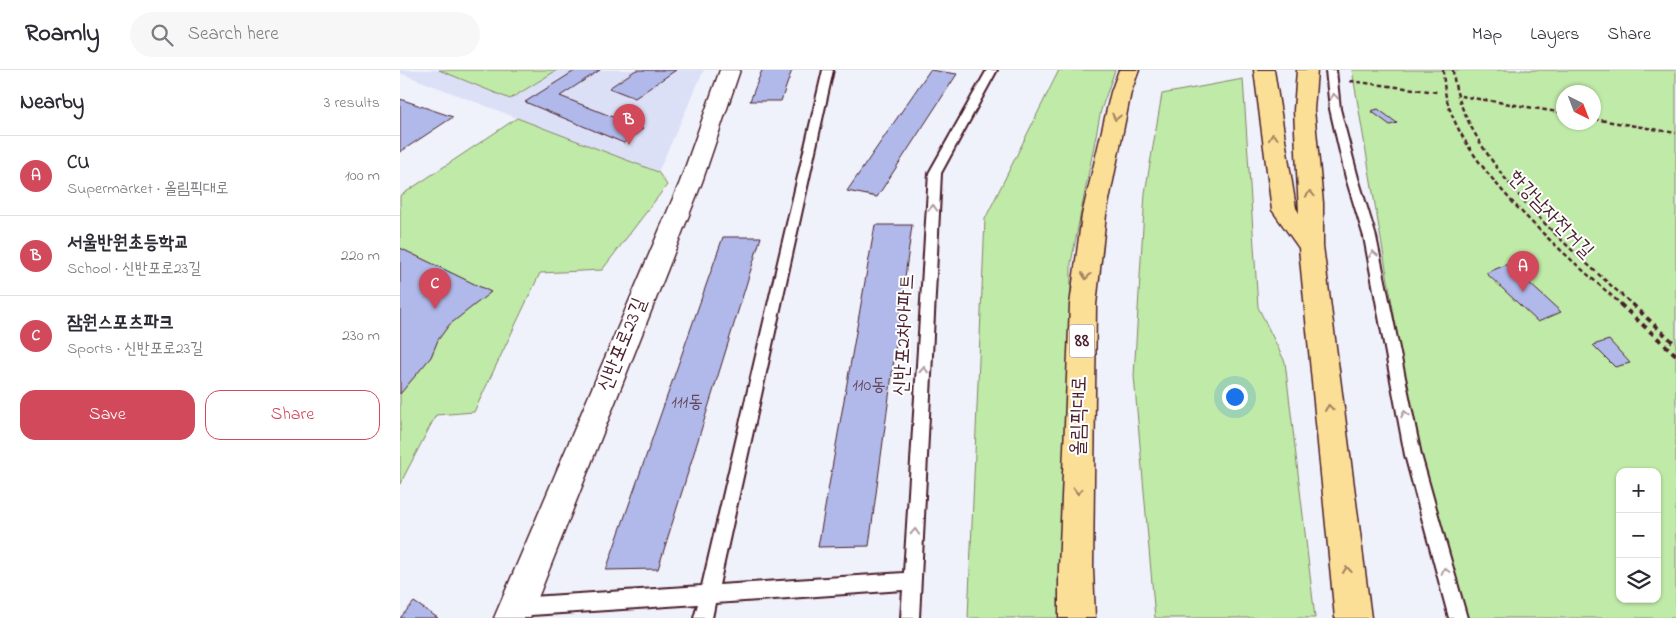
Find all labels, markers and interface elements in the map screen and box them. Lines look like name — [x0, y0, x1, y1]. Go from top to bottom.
search box — [130, 12, 480, 57]
text: Roamly — [25, 17, 100, 52]
icon: search — [148, 21, 176, 49]
text: Search here — [188, 21, 279, 48]
text: Map — [1472, 22, 1502, 48]
text: Layers — [1530, 22, 1580, 48]
text: Share — [1608, 22, 1651, 48]
north arrow — [1556, 85, 1601, 130]
text: Nearby — [20, 88, 84, 118]
text: 3 results — [324, 91, 380, 115]
one-way arrow — [1329, 92, 1340, 100]
pin: B — [613, 104, 645, 145]
one-way arrow — [1111, 112, 1122, 121]
one-way arrow — [1268, 132, 1279, 140]
text: CU — [67, 150, 89, 177]
text: A — [31, 164, 41, 188]
text: 100 m — [345, 164, 380, 188]
street label: 한강남자전거길 — [1500, 164, 1600, 266]
text: Supermarket · 올림픽대로 — [67, 177, 229, 201]
one-way arrow — [1305, 190, 1316, 198]
one-way arrow — [928, 204, 939, 212]
text: 서울반원초등학교 — [67, 230, 189, 257]
text: B — [31, 244, 41, 268]
text: 220 m — [341, 244, 380, 268]
one-way arrow — [1369, 250, 1379, 259]
pin: A — [1507, 251, 1539, 292]
text: School · 신반포로23길 — [67, 257, 201, 281]
pin: C — [419, 268, 451, 309]
one-way arrow — [1082, 272, 1092, 281]
street label: 신반포2차아파트 — [887, 273, 923, 397]
street label: 신반포로23길 — [591, 294, 655, 396]
text: 잠원스포츠파크 — [67, 310, 174, 337]
text: C — [32, 324, 40, 348]
text: 230 m — [342, 324, 380, 348]
road number: 88 — [1070, 325, 1094, 358]
text: Sports · 신반포로23길 — [67, 337, 203, 361]
one-way arrow — [918, 366, 929, 374]
house number: 110동 — [852, 373, 886, 399]
street label: 올림픽대로 — [1065, 376, 1095, 456]
your location — [1222, 384, 1248, 410]
button: Save — [20, 390, 195, 440]
button: Share — [205, 390, 380, 440]
house number: 111동 — [671, 390, 703, 416]
one-way arrow — [1324, 404, 1335, 412]
one-way arrow — [1400, 409, 1411, 418]
map controls — [1616, 468, 1661, 603]
button: + — [1616, 468, 1661, 513]
one-way arrow — [1073, 488, 1083, 495]
button: − — [1616, 513, 1661, 558]
one-way arrow — [909, 528, 920, 536]
button: layers — [1616, 558, 1661, 603]
one-way arrow — [1342, 565, 1353, 573]
one-way arrow — [1440, 567, 1450, 576]

